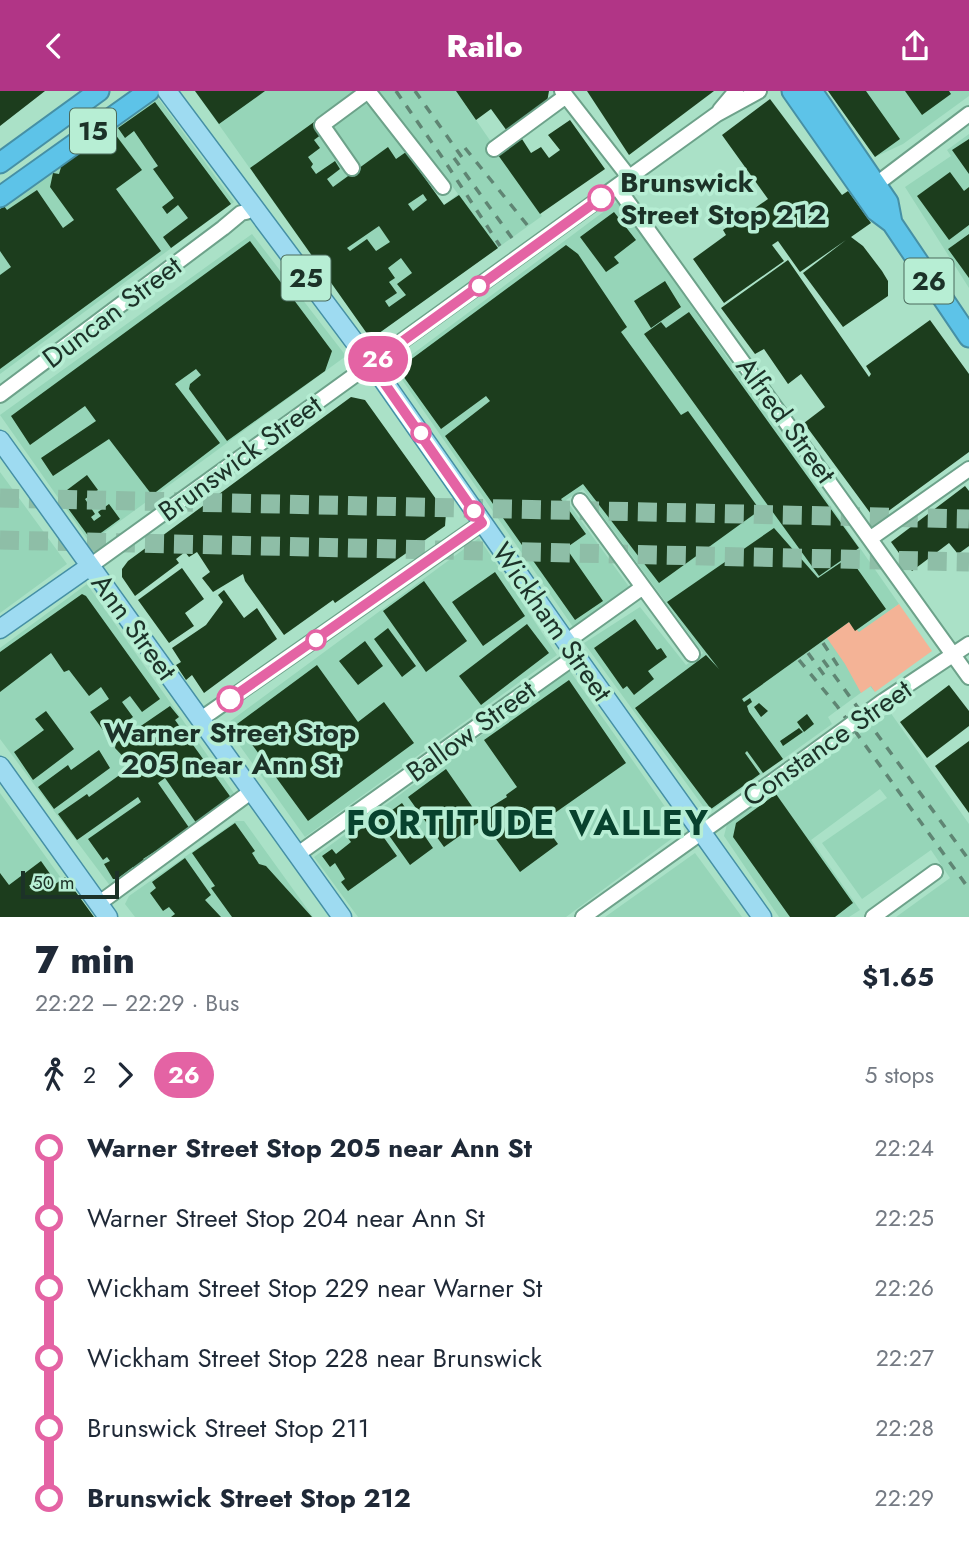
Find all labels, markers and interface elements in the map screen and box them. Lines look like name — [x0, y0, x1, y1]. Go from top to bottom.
text: Railo — [446, 23, 523, 69]
icon: back — [35, 27, 73, 65]
icon: share — [896, 27, 934, 65]
road number: 15 — [70, 109, 116, 153]
place label: Brunswick Street Stop 212 — [620, 162, 826, 235]
marker: Brunswick Street Stop 212 — [588, 185, 614, 211]
street label: Duncan Street — [34, 246, 191, 378]
road number: 25 — [282, 255, 330, 301]
road number: 26 — [904, 259, 954, 303]
unlabelled marker — [469, 276, 489, 296]
line badge: 26 — [346, 336, 410, 382]
text: 26 — [362, 341, 394, 376]
street label: Alfred Street — [726, 348, 846, 492]
street label: Brunswick Street — [150, 385, 330, 531]
unlabelled marker — [411, 423, 431, 443]
unlabelled marker — [464, 501, 484, 521]
street label: Wickham Street — [482, 534, 622, 710]
street label: Ann Street — [81, 565, 187, 689]
unlabelled marker — [306, 630, 326, 650]
street label: Constance Street — [734, 669, 920, 817]
street label: Ballow Street — [398, 670, 544, 792]
marker: Warner Street Stop 205 near Ann St — [217, 686, 243, 712]
place label: Warner Street Stop 205 near Ann St — [104, 712, 356, 785]
district label: FORTITUDE VALLEY — [346, 798, 710, 848]
scale bar — [21, 868, 119, 900]
text: 50 m — [32, 869, 75, 896]
text: 7 min — [35, 932, 135, 987]
text: $1.65 — [862, 958, 934, 996]
text: 22:22 – 22:29 · Bus — [35, 986, 239, 1020]
icon: walk — [35, 1056, 73, 1094]
icon: forward — [106, 1056, 144, 1094]
text: 26 — [168, 1057, 200, 1092]
text: 2 — [83, 1058, 96, 1092]
text: 5 stops — [864, 1058, 934, 1092]
text: Warner Street Stop 205 near Ann St — [87, 1129, 532, 1167]
text: 22:24 — [874, 1131, 934, 1165]
text: Warner Street Stop 204 near Ann St — [87, 1199, 485, 1237]
text: 22:25 — [875, 1201, 934, 1235]
text: Wickham Street Stop 229 near Warner St — [87, 1269, 542, 1307]
text: 22:26 — [875, 1271, 934, 1305]
text: Wickham Street Stop 228 near Brunswick — [87, 1339, 542, 1377]
text: 22:27 — [876, 1341, 934, 1375]
text: Brunswick Street Stop 211 — [87, 1409, 370, 1447]
text: 22:28 — [875, 1411, 934, 1445]
text: Brunswick Street Stop 212 — [87, 1479, 411, 1517]
text: 22:29 — [875, 1481, 934, 1515]

